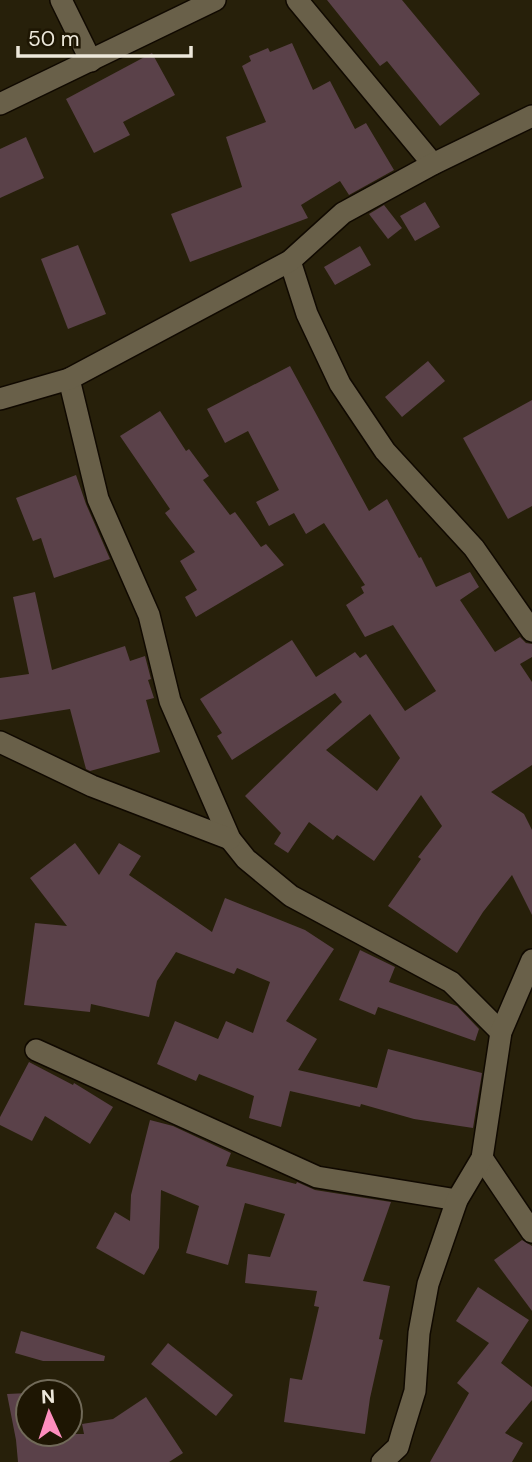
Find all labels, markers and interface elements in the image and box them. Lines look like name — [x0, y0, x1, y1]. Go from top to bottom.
scale bar — [18, 14, 191, 58]
text: 50 m — [28, 25, 79, 53]
north arrow — [14, 1378, 84, 1448]
text: N — [41, 1384, 56, 1409]

